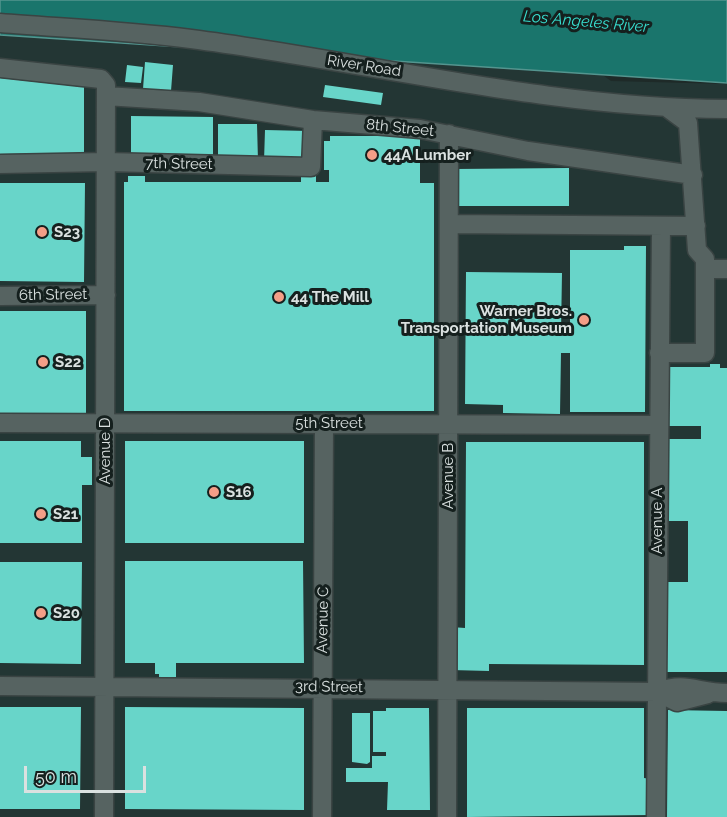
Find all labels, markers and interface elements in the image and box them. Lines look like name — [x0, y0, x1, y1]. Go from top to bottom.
water label: Los Angeles River — [522, 7, 650, 37]
street label: River Road — [326, 51, 402, 81]
street label: 8th Street — [365, 115, 435, 141]
place label: 44A Lumber — [384, 146, 471, 164]
marker: 44A Lumber — [365, 148, 379, 162]
street label: 7th Street — [145, 154, 213, 174]
place label: S23 — [54, 223, 80, 241]
marker: S23 — [35, 225, 49, 239]
street label: 6th Street — [19, 285, 87, 305]
place label: 44 The Mill — [291, 288, 369, 306]
marker: 44 The Mill — [272, 290, 286, 304]
place label: Warner Bros. Transportation Museum — [401, 302, 572, 337]
marker: Warner Bros. Transportation Museum — [577, 313, 591, 327]
place label: S22 — [55, 353, 81, 371]
marker: S22 — [36, 355, 50, 369]
street label: 5th Street — [295, 414, 363, 432]
street label: Avenue D — [96, 417, 114, 485]
street label: Avenue B — [439, 443, 457, 509]
place label: S16 — [226, 483, 252, 501]
marker: S16 — [207, 485, 221, 499]
street label: Avenue A — [648, 488, 666, 554]
place label: S21 — [53, 505, 78, 523]
marker: S21 — [34, 507, 48, 521]
street label: Avenue C — [313, 586, 333, 654]
place label: S20 — [53, 604, 80, 622]
marker: S20 — [34, 606, 48, 620]
street label: 3rd Street — [295, 677, 363, 697]
scale bar — [27, 754, 148, 792]
text: 50 m — [35, 766, 77, 787]

